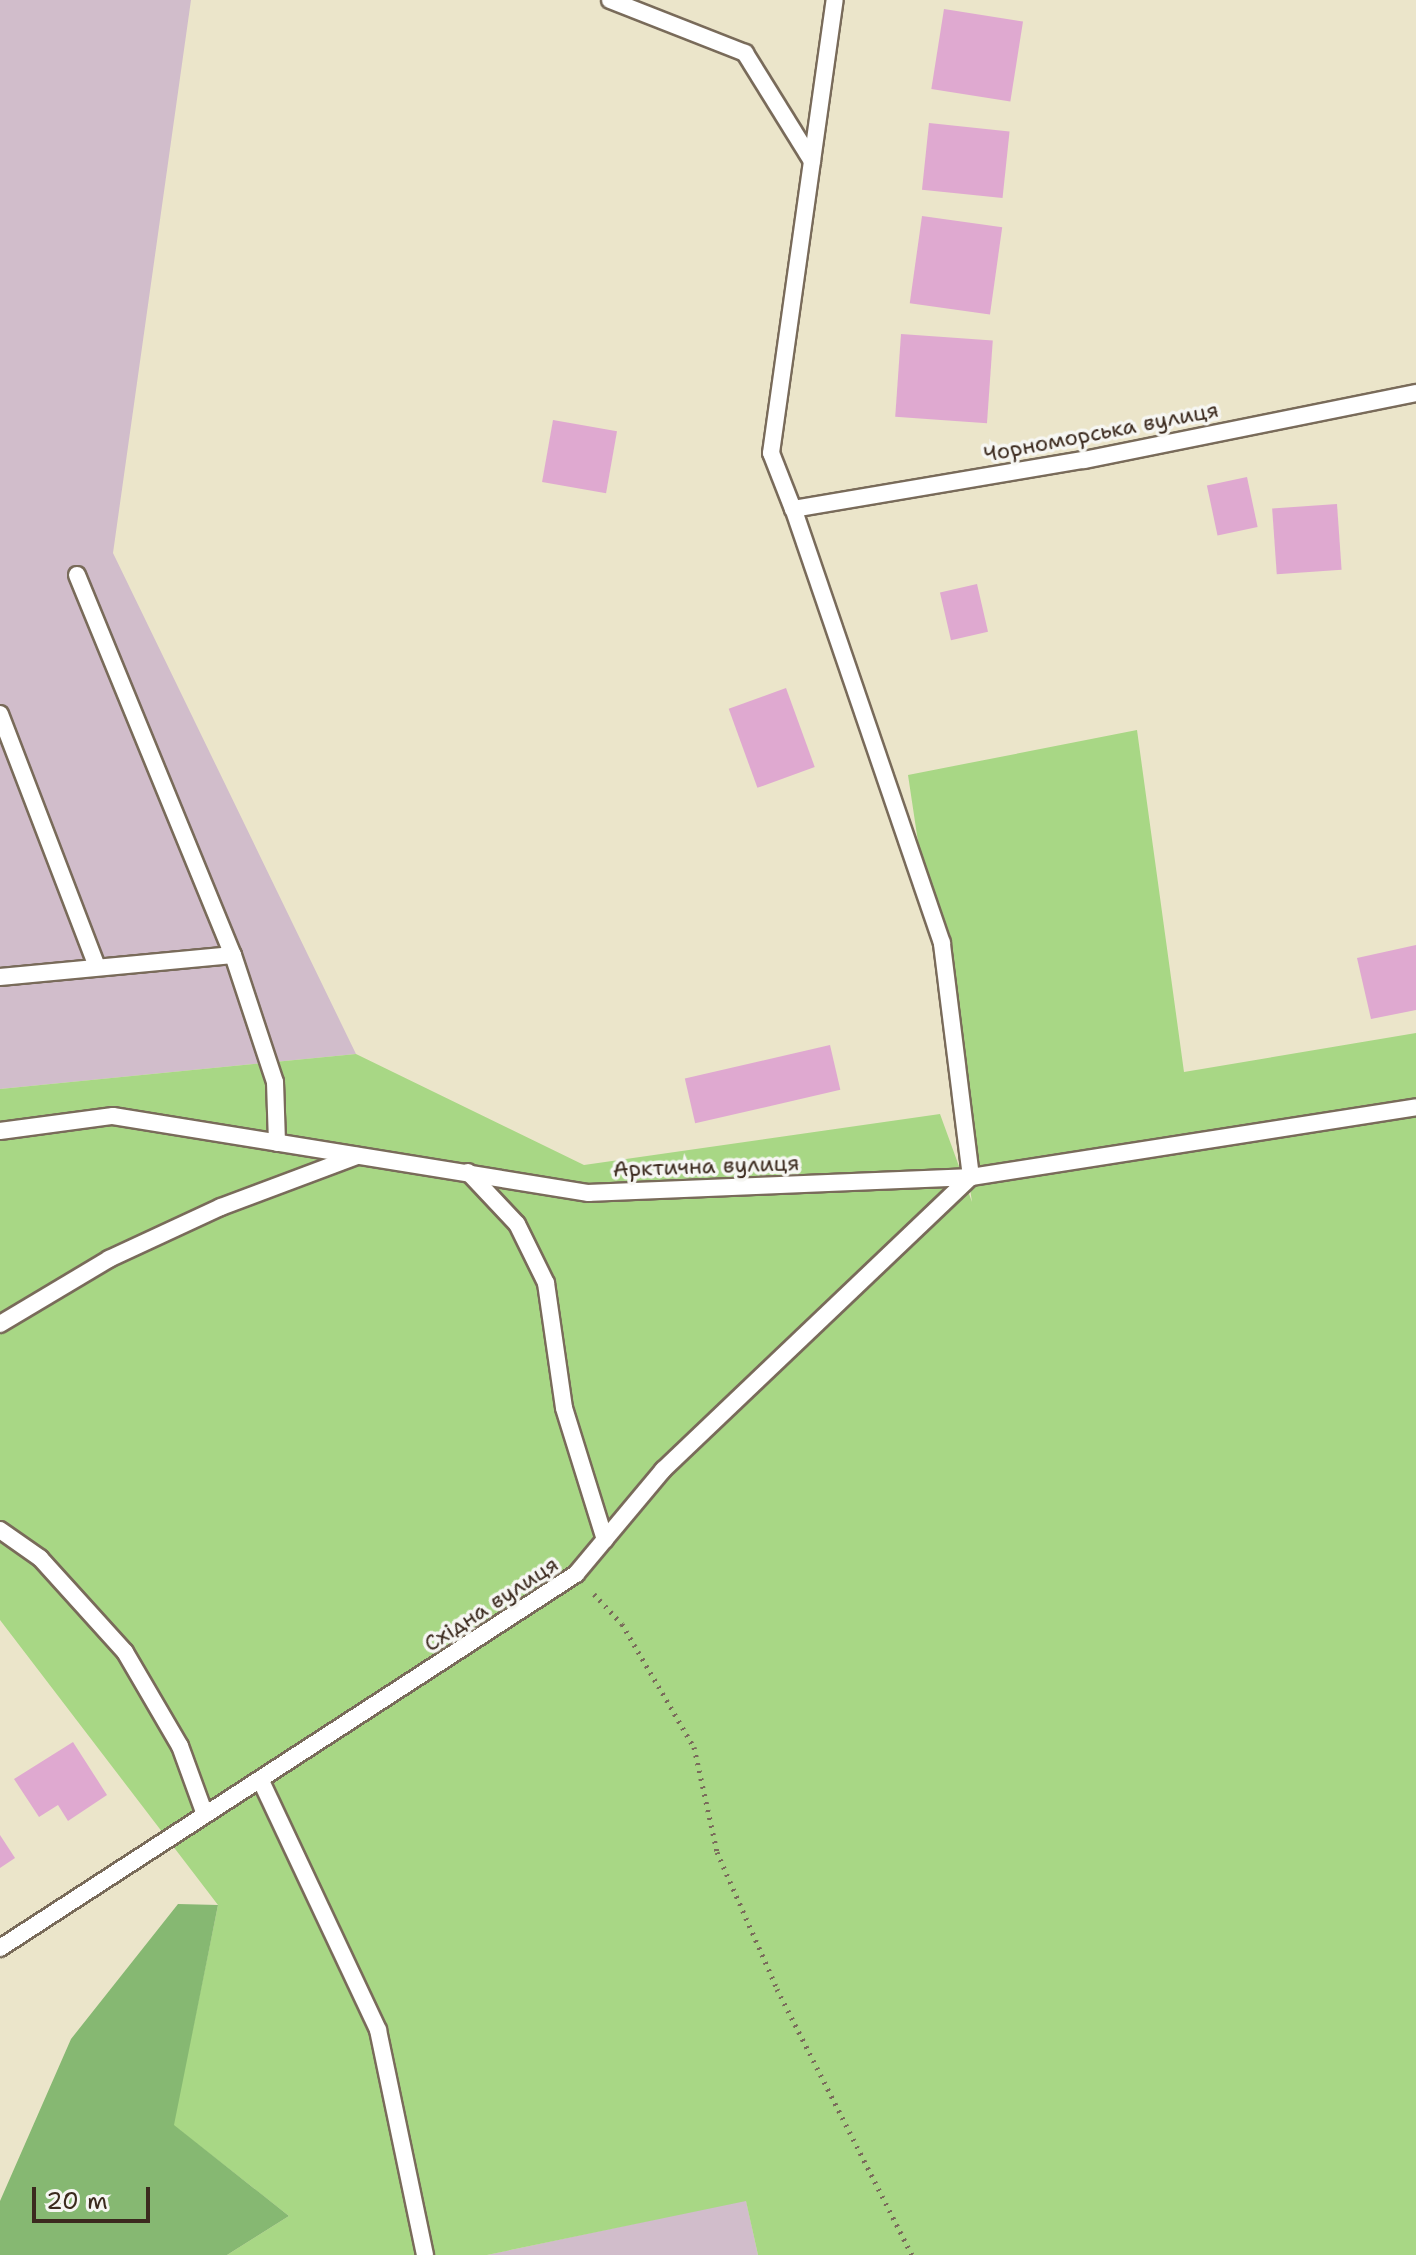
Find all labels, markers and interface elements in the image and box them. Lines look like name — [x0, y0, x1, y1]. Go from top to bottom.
street label: Чорноморська вулиця — [981, 396, 1221, 468]
street label: Арктична вулиця — [612, 1150, 800, 1182]
street label: Східна вулиця — [419, 1551, 563, 1657]
scale bar — [36, 2171, 154, 2221]
text: 20 m — [46, 2185, 108, 2217]

